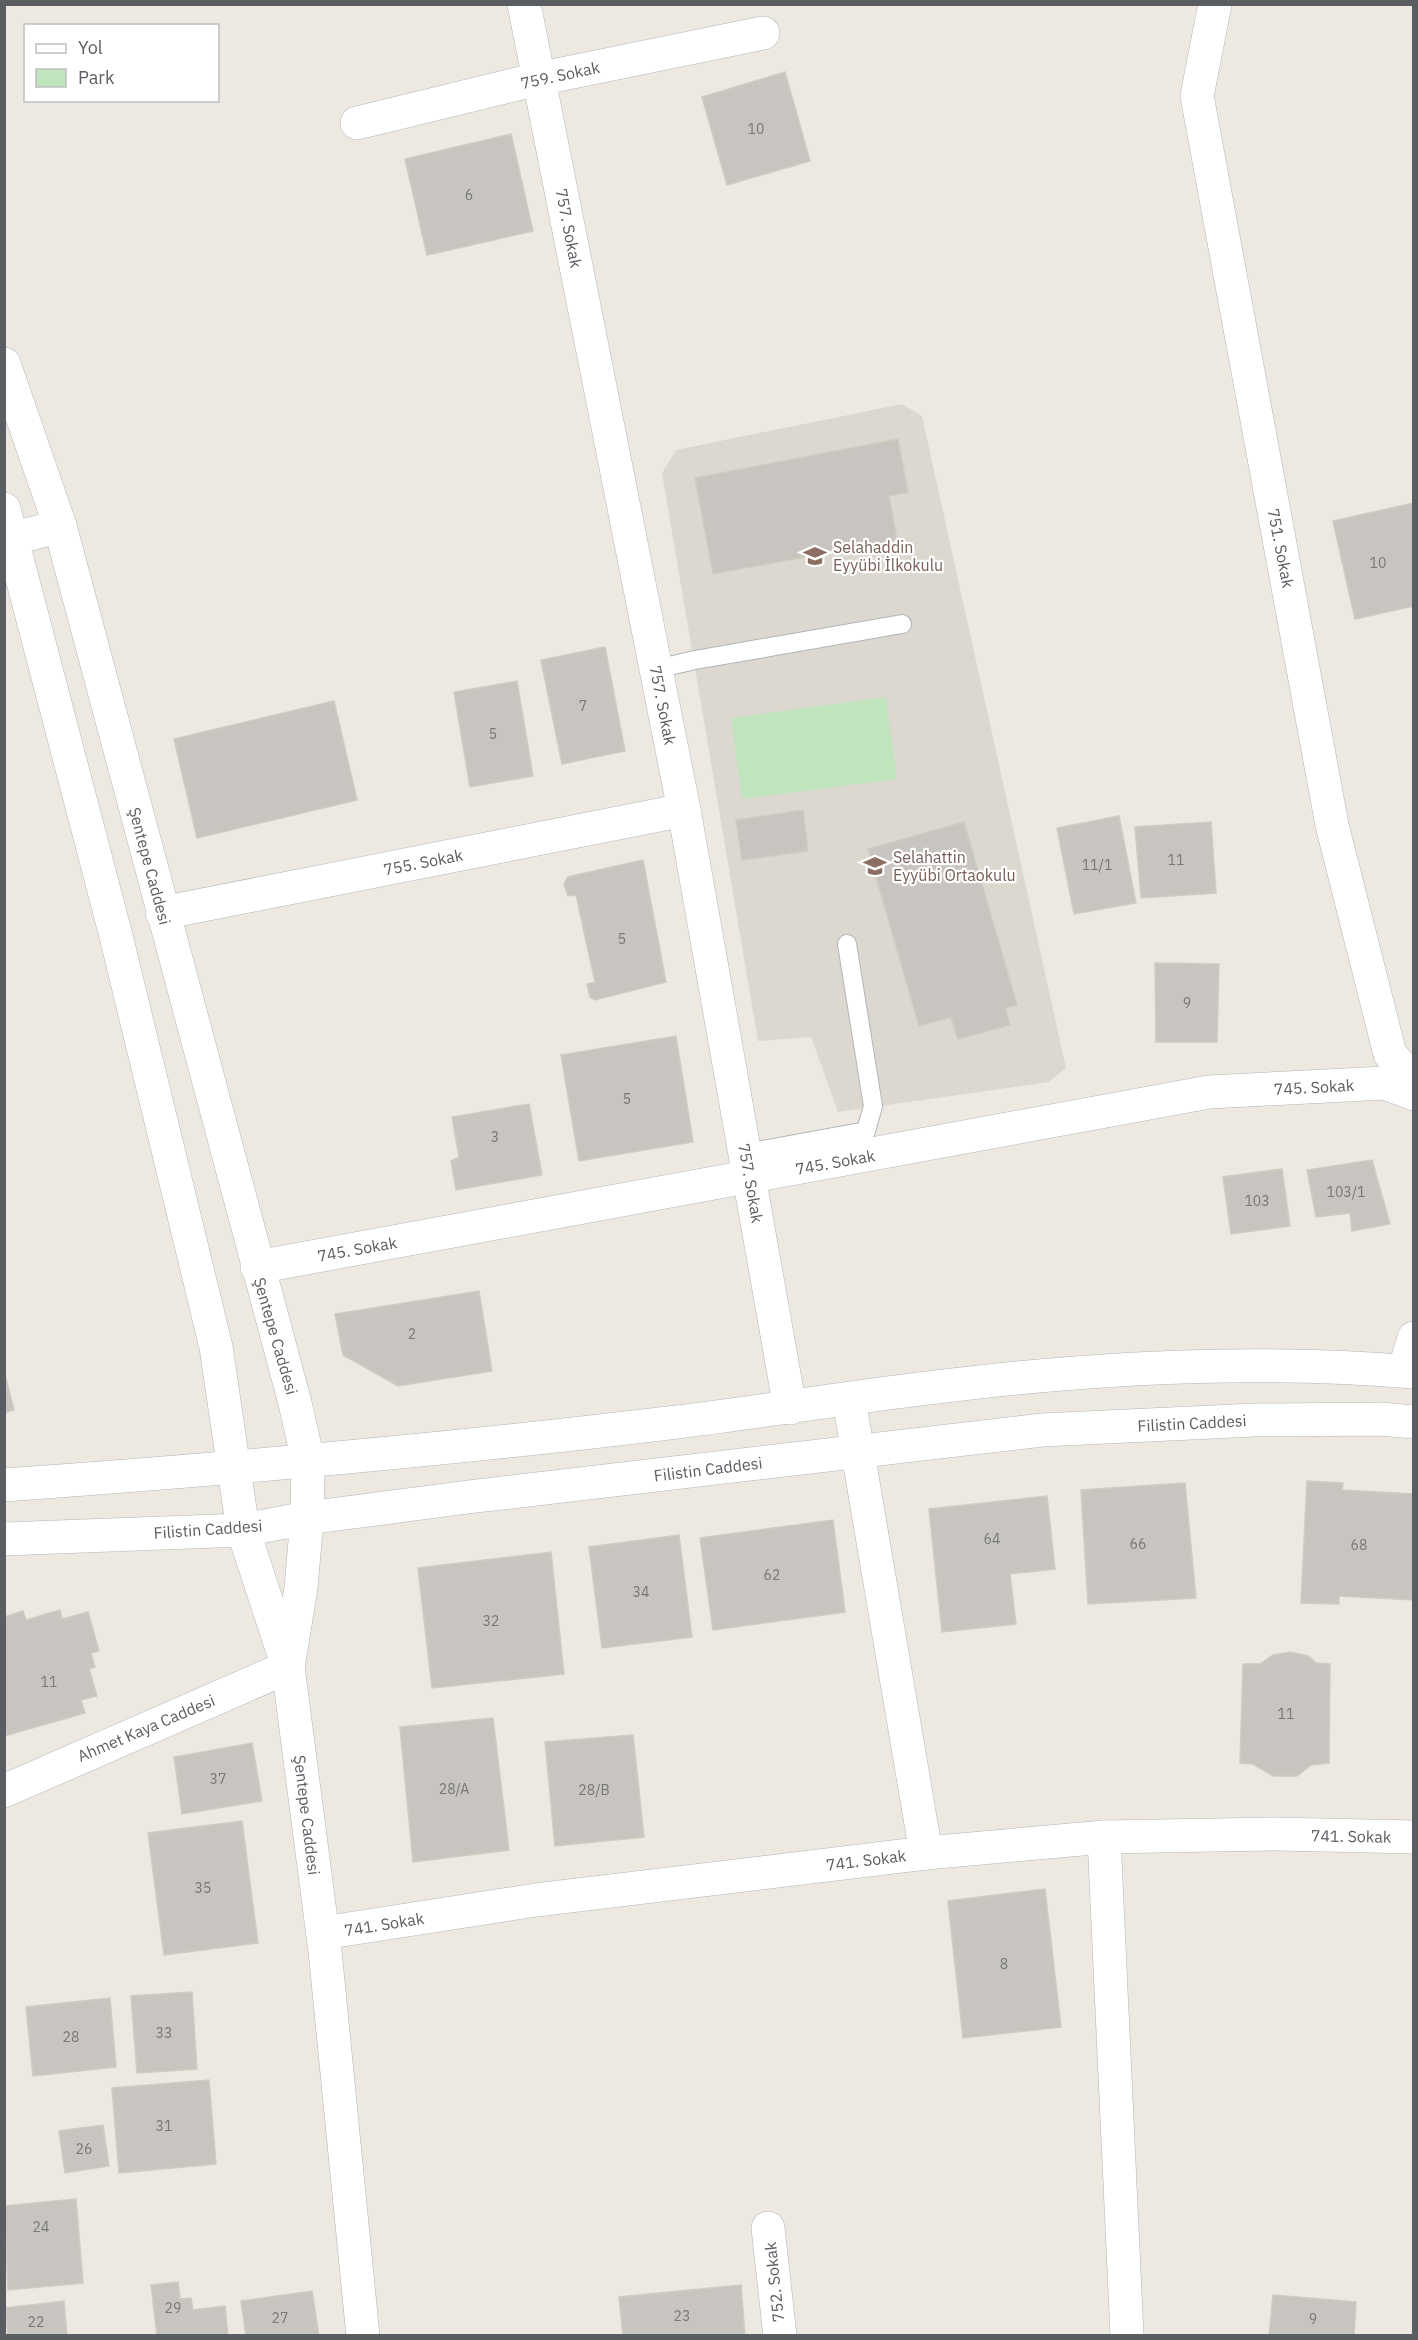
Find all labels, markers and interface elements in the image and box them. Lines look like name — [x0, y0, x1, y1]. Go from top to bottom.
legend — [24, 24, 219, 102]
text: Yol — [78, 36, 103, 59]
street label: 759. Sokak — [519, 57, 602, 93]
text: Park — [78, 66, 115, 89]
house number: 10 — [748, 120, 764, 138]
house number: 6 — [465, 186, 473, 204]
street label: 757. Sokak — [552, 187, 587, 270]
street label: 751. Sokak — [1264, 507, 1299, 590]
place label: Selahaddin Eyyübi İlkokulu — [833, 537, 943, 575]
school or university icon: Selahaddin Eyyübi İlkokulu — [802, 543, 828, 569]
house number: 10 — [1370, 554, 1386, 572]
street label: 757. Sokak — [646, 664, 681, 747]
house number: 7 — [579, 697, 587, 715]
house number: 5 — [489, 725, 497, 743]
street label: Şentepe Caddesi — [125, 805, 175, 927]
street label: 755. Sokak — [382, 844, 465, 879]
place label: Selahattin Eyyübi Ortaokulu — [893, 847, 1016, 885]
house number: 11 — [1168, 851, 1184, 869]
school or university icon: Selahattin Eyyübi Ortaokulu — [862, 853, 888, 879]
house number: 11/1 — [1082, 856, 1112, 874]
house number: 5 — [618, 930, 626, 948]
house number: 9 — [1183, 994, 1191, 1012]
street label: 745. Sokak — [1273, 1075, 1355, 1099]
house number: 5 — [623, 1090, 631, 1108]
house number: 3 — [491, 1128, 499, 1146]
street label: 757. Sokak — [734, 1142, 768, 1225]
street label: 745. Sokak — [794, 1145, 877, 1179]
house number: 103/1 — [1327, 1183, 1365, 1201]
house number: 103 — [1244, 1192, 1270, 1210]
street label: 745. Sokak — [316, 1232, 399, 1266]
street label: Şentepe Caddesi — [250, 1275, 302, 1397]
house number: 2 — [408, 1325, 416, 1343]
street label: Filistin Caddesi — [1137, 1410, 1247, 1436]
street label: Filistin Caddesi — [653, 1452, 763, 1486]
street label: Filistin Caddesi — [153, 1515, 263, 1543]
house number: 64 — [984, 1530, 1000, 1548]
house number: 66 — [1130, 1535, 1146, 1553]
house number: 68 — [1351, 1536, 1367, 1554]
house number: 62 — [764, 1566, 780, 1584]
house number: 34 — [633, 1583, 649, 1601]
house number: 32 — [483, 1612, 499, 1630]
house number: 11 — [41, 1673, 57, 1691]
street label: Ahmet Kaya Caddesi — [74, 1690, 218, 1766]
house number: 11 — [1278, 1705, 1294, 1723]
street label: Şentepe Caddesi — [290, 1754, 324, 1876]
house number: 37 — [210, 1770, 226, 1788]
house number: 28/A — [439, 1780, 469, 1798]
house number: 28/B — [578, 1781, 610, 1799]
street label: 741. Sokak — [1311, 1825, 1392, 1847]
street label: 741. Sokak — [825, 1845, 908, 1875]
house number: 35 — [195, 1879, 211, 1897]
street label: 741. Sokak — [343, 1908, 426, 1940]
house number: 8 — [1000, 1955, 1008, 1973]
house number: 33 — [156, 2024, 172, 2042]
house number: 28 — [63, 2028, 79, 2046]
house number: 31 — [156, 2117, 172, 2135]
house number: 26 — [76, 2140, 92, 2158]
house number: 24 — [33, 2218, 49, 2236]
street label: 752. Sokak — [760, 2240, 788, 2323]
house number: 29 — [165, 2299, 181, 2317]
house number: 23 — [674, 2307, 690, 2325]
house number: 27 — [272, 2309, 288, 2327]
house number: 9 — [1309, 2310, 1317, 2328]
house number: 22 — [28, 2313, 44, 2331]

